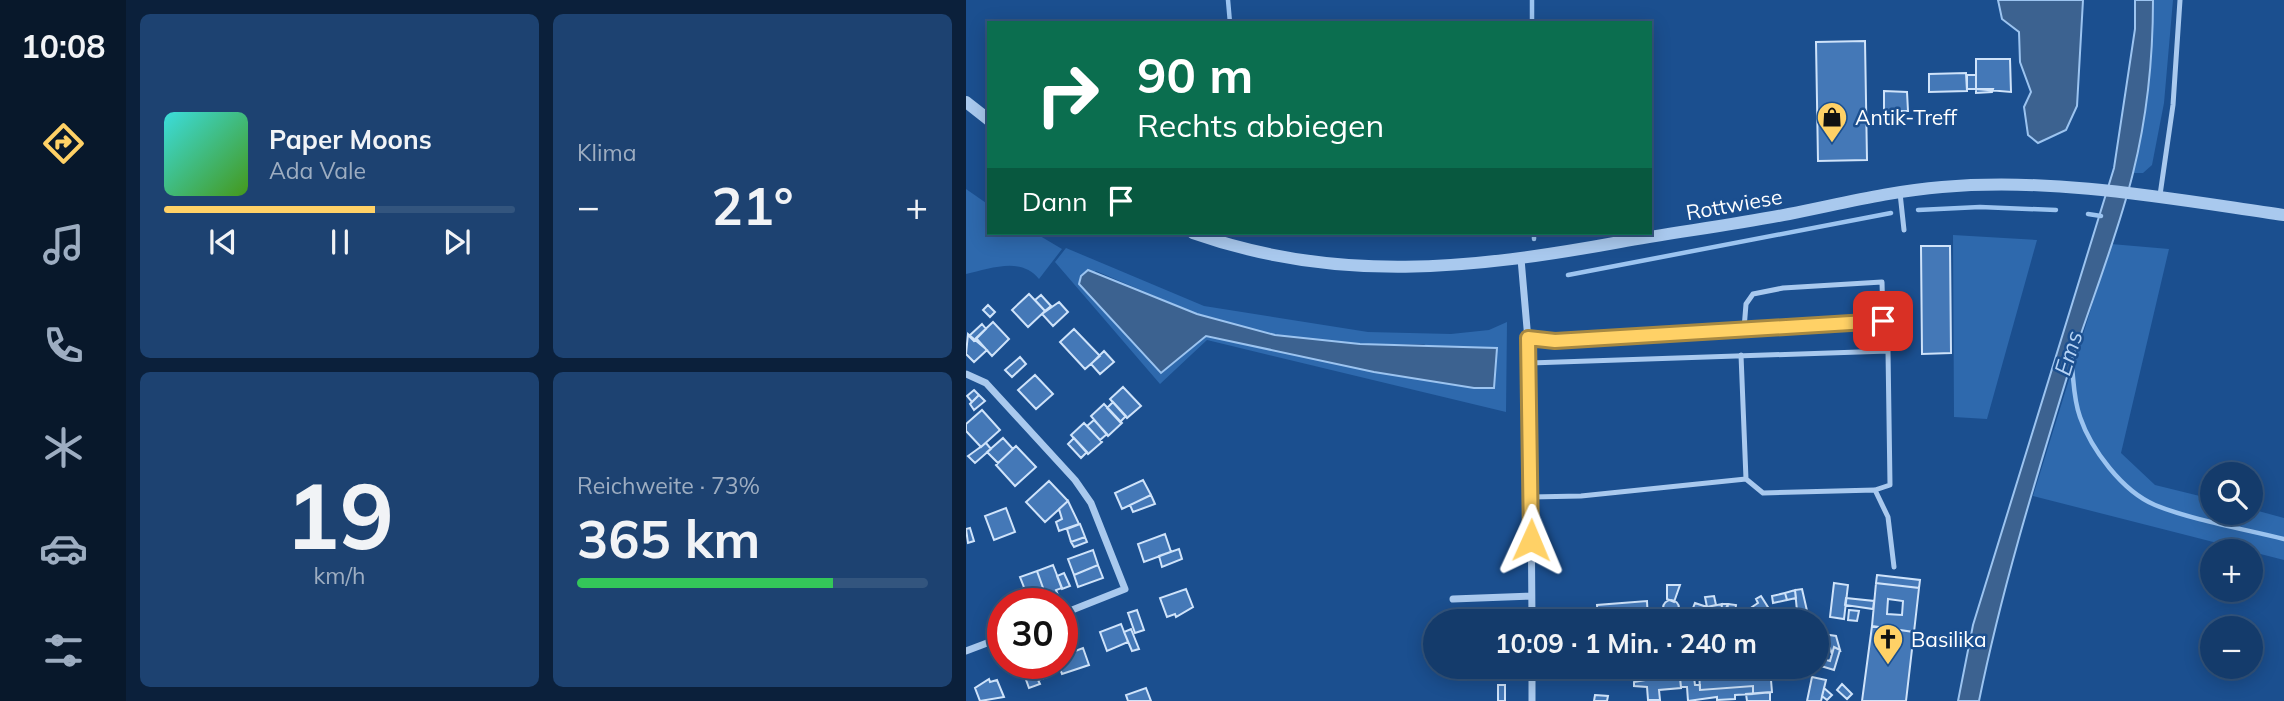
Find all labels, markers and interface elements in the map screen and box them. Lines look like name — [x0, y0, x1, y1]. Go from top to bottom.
text: 10:08 — [21, 26, 105, 66]
text: 90 m — [1137, 44, 1253, 105]
icon: right — [1022, 49, 1113, 140]
shop icon: Antik-Treff — [1815, 100, 1849, 144]
place label: Antik-Treff — [1855, 104, 1958, 130]
text: Rechts abbiegen — [1137, 105, 1384, 145]
icon: directions — [39, 119, 88, 168]
text: Paper Moons — [269, 123, 432, 156]
text: Klima — [577, 138, 637, 167]
text: Ada Vale — [269, 156, 366, 185]
text: 21° — [711, 173, 794, 238]
text: − — [577, 182, 600, 230]
text: + — [905, 182, 928, 230]
icon: arrive — [1102, 182, 1140, 220]
street label: Rottwiese — [1684, 183, 1784, 225]
text: Dann — [1022, 185, 1088, 218]
icon: music — [39, 220, 88, 269]
icon: previous — [204, 223, 242, 261]
icon: pause — [321, 223, 359, 261]
icon: next — [438, 223, 476, 261]
pin — [1853, 291, 1913, 351]
icon: arrive — [1864, 302, 1902, 340]
icon: phone — [39, 321, 88, 370]
water label: Ems — [2048, 327, 2088, 379]
icon: climate — [39, 423, 88, 472]
text: 19 — [285, 458, 394, 572]
map controls — [2200, 462, 2263, 679]
button: search — [2200, 462, 2263, 525]
text: Reichweite · 73% — [577, 471, 760, 500]
position arrow — [1494, 503, 1568, 577]
text: 365 km — [577, 506, 760, 571]
icon: car — [39, 524, 88, 573]
button: + — [2200, 539, 2263, 602]
text: km/h — [313, 561, 366, 590]
speed limit sign: 30 — [987, 588, 1078, 679]
button: − — [2200, 616, 2263, 679]
church icon: Basilika — [1871, 622, 1905, 666]
icon: filters — [39, 626, 88, 675]
place label: Basilika — [1911, 626, 1987, 652]
text: 10:09 · 1 Min. · 240 m — [1495, 627, 1757, 660]

